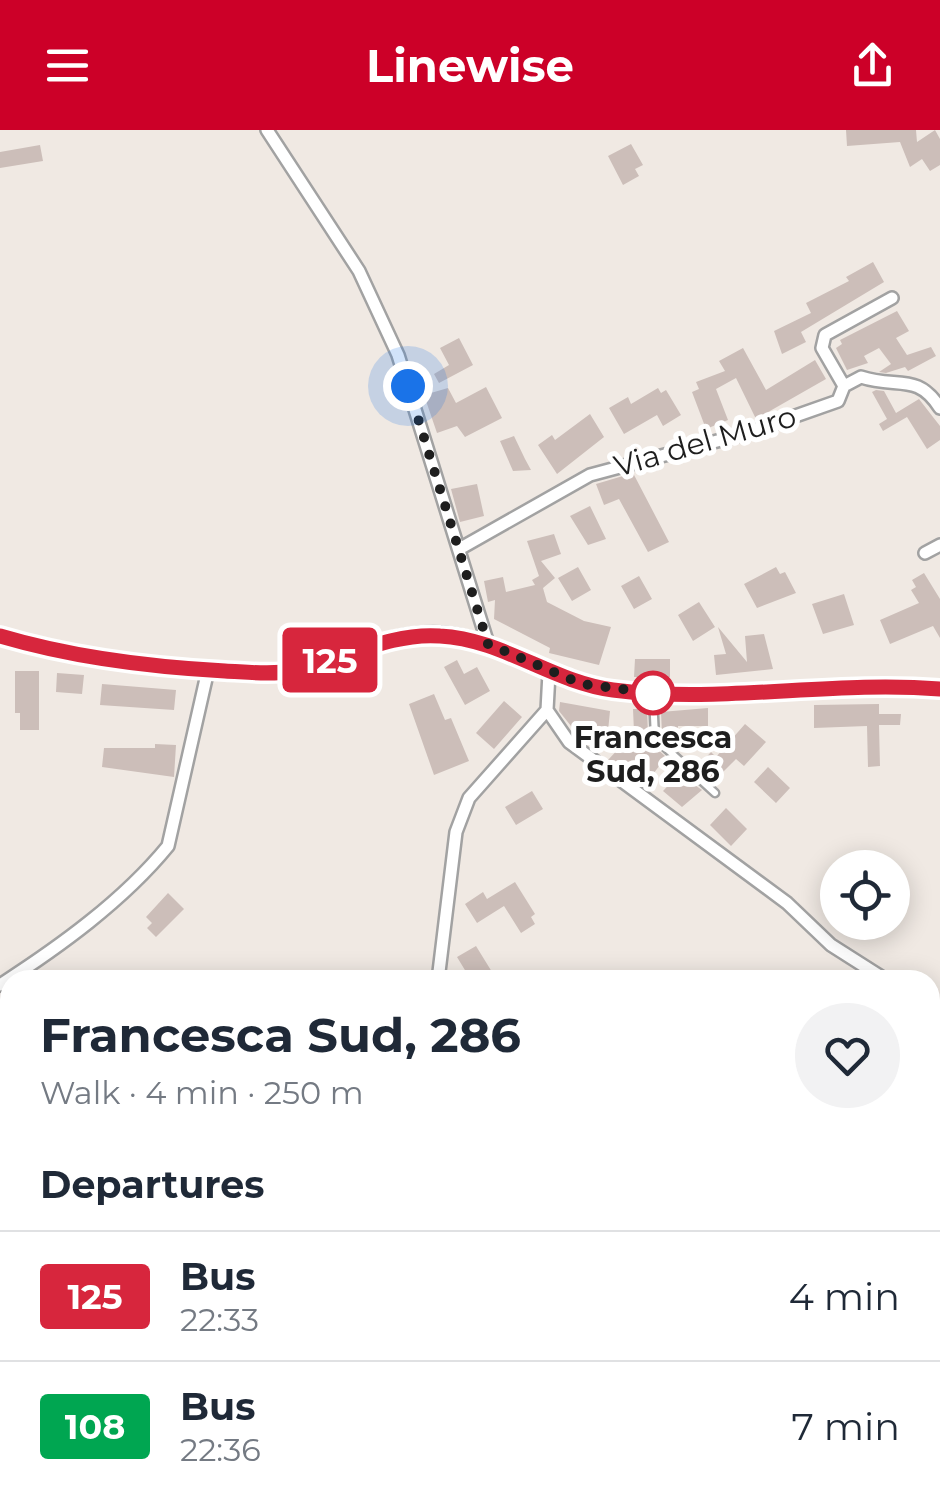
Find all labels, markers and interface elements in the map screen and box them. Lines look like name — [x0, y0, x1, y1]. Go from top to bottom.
icon: menu — [40, 38, 95, 93]
text: Linewise — [366, 38, 574, 93]
icon: share — [845, 38, 900, 93]
your location — [383, 361, 433, 411]
street label: Via del Muro — [610, 397, 800, 485]
line badge: 125 — [272, 628, 388, 692]
text: 125 — [302, 639, 358, 682]
marker: Francesca Sud, 286 — [632, 672, 674, 714]
place label: Francesca Sud, 286 — [574, 719, 732, 790]
map controls — [820, 850, 910, 940]
button: locate — [820, 850, 910, 940]
button: heart — [795, 1003, 900, 1108]
text: Francesca Sud, 286 — [40, 1006, 521, 1064]
text: Walk · 4 min · 250 m — [40, 1073, 364, 1112]
text: Departures — [40, 1161, 264, 1208]
text: Bus — [180, 1253, 255, 1300]
text: 4 min — [789, 1273, 900, 1320]
text: 125 — [67, 1275, 123, 1318]
text: 22:33 — [180, 1300, 259, 1339]
text: Bus — [180, 1383, 255, 1430]
text: 7 min — [791, 1403, 900, 1450]
text: 108 — [65, 1405, 125, 1448]
text: 22:36 — [180, 1430, 261, 1469]

